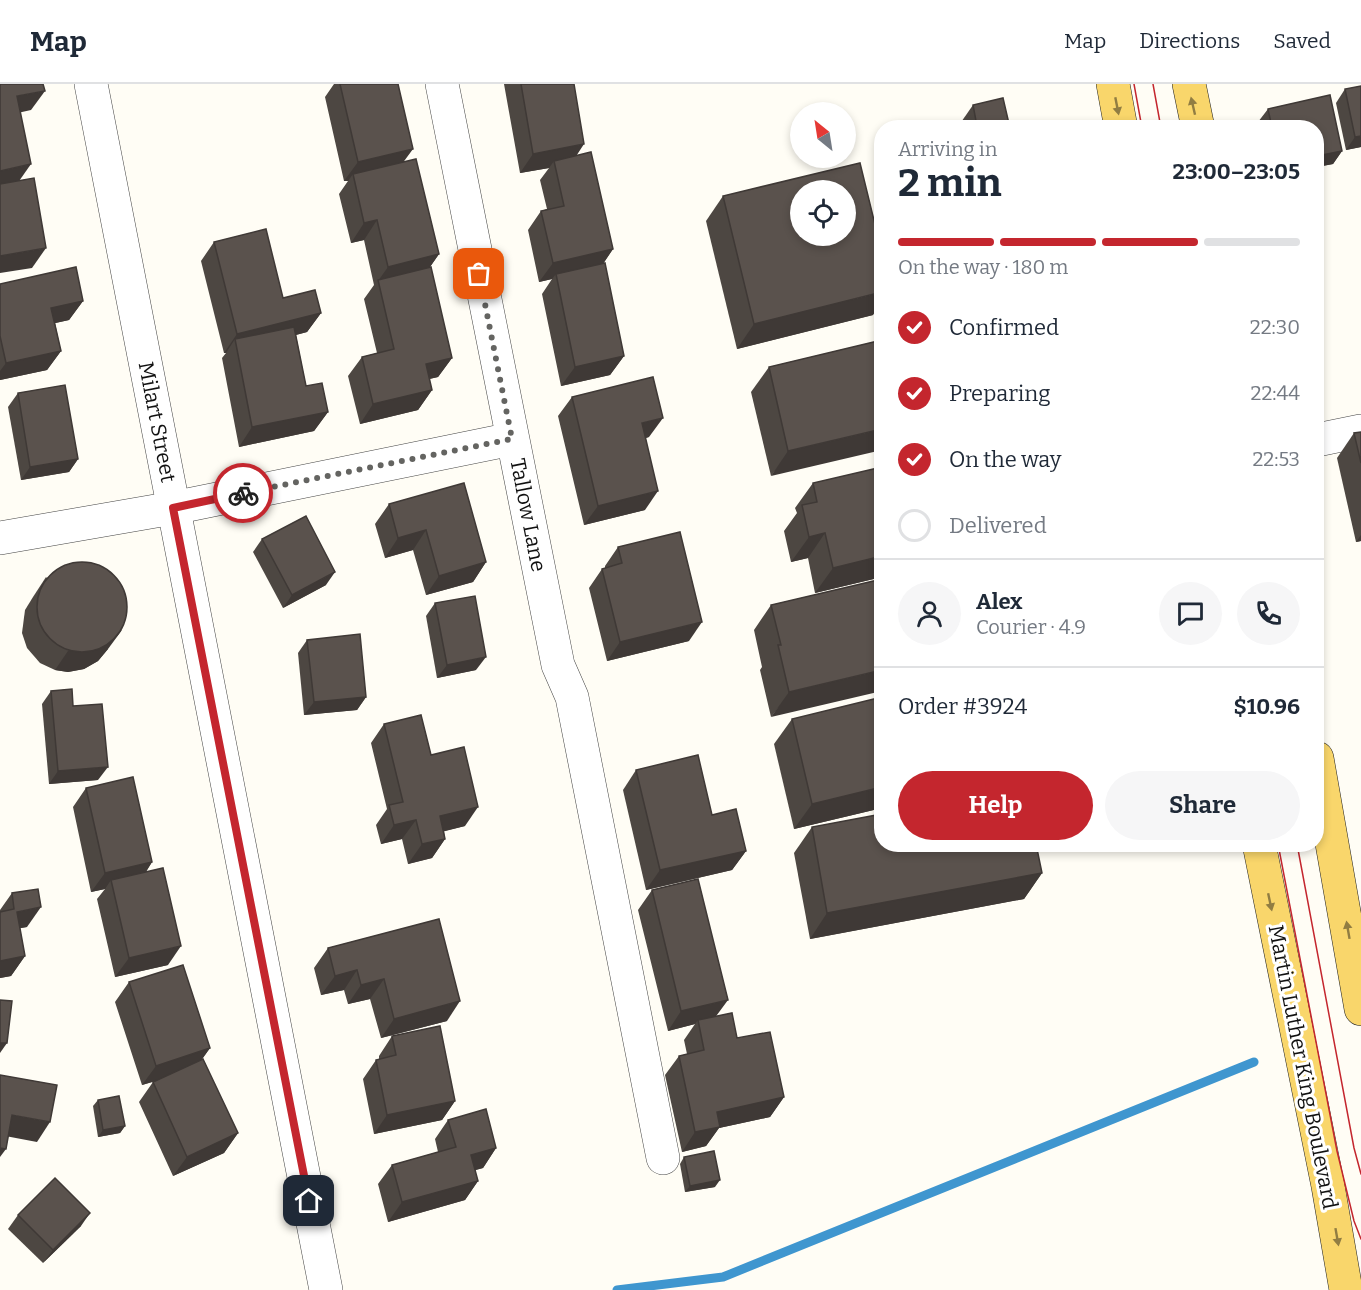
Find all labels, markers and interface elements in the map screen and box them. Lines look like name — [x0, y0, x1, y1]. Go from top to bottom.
text: Map — [30, 25, 87, 58]
text: Map — [1064, 28, 1106, 54]
text: Directions — [1139, 28, 1240, 54]
text: Saved — [1273, 28, 1331, 54]
one-way arrow — [1113, 96, 1122, 115]
one-way arrow — [1188, 97, 1198, 115]
north arrow — [790, 102, 856, 168]
map controls — [790, 102, 856, 246]
text: Arriving in — [898, 137, 997, 161]
text: 23:00–23:05 — [1173, 158, 1300, 185]
text: 2 min — [898, 160, 1002, 206]
button: locate — [790, 180, 856, 246]
pin — [453, 248, 504, 299]
text: On the way · 180 m — [898, 255, 1068, 279]
icon: bag — [462, 257, 495, 290]
icon: check — [898, 311, 931, 344]
text: Confirmed — [949, 314, 1059, 341]
text: 22:30 — [1250, 315, 1300, 339]
street label: Milart Street — [133, 359, 182, 485]
icon: check — [898, 377, 931, 410]
text: Preparing — [949, 380, 1051, 407]
text: 22:44 — [1251, 381, 1300, 405]
icon: check — [898, 443, 931, 476]
text: On the way — [949, 446, 1061, 473]
text: 22:53 — [1252, 447, 1300, 471]
street label: Tallow Lane — [504, 456, 552, 574]
courier — [213, 463, 273, 523]
icon: bike — [227, 477, 260, 510]
text: Delivered — [949, 512, 1047, 539]
button: person — [898, 582, 961, 645]
button: chat — [1159, 582, 1222, 645]
button: phone — [1237, 582, 1300, 645]
text: Alex — [976, 588, 1022, 615]
text: Courier · 4.9 — [976, 615, 1086, 639]
text: Order #3924 — [898, 693, 1027, 720]
text: $10.96 — [1234, 693, 1300, 720]
button: Help — [898, 771, 1093, 840]
button: Share — [1105, 771, 1300, 840]
one-way arrow — [1266, 893, 1275, 912]
one-way arrow — [1343, 921, 1352, 940]
street label: Martin Luther King Boulevard — [1263, 923, 1343, 1211]
pin — [283, 1175, 334, 1226]
icon: home — [292, 1184, 325, 1217]
one-way arrow — [1333, 1228, 1342, 1247]

